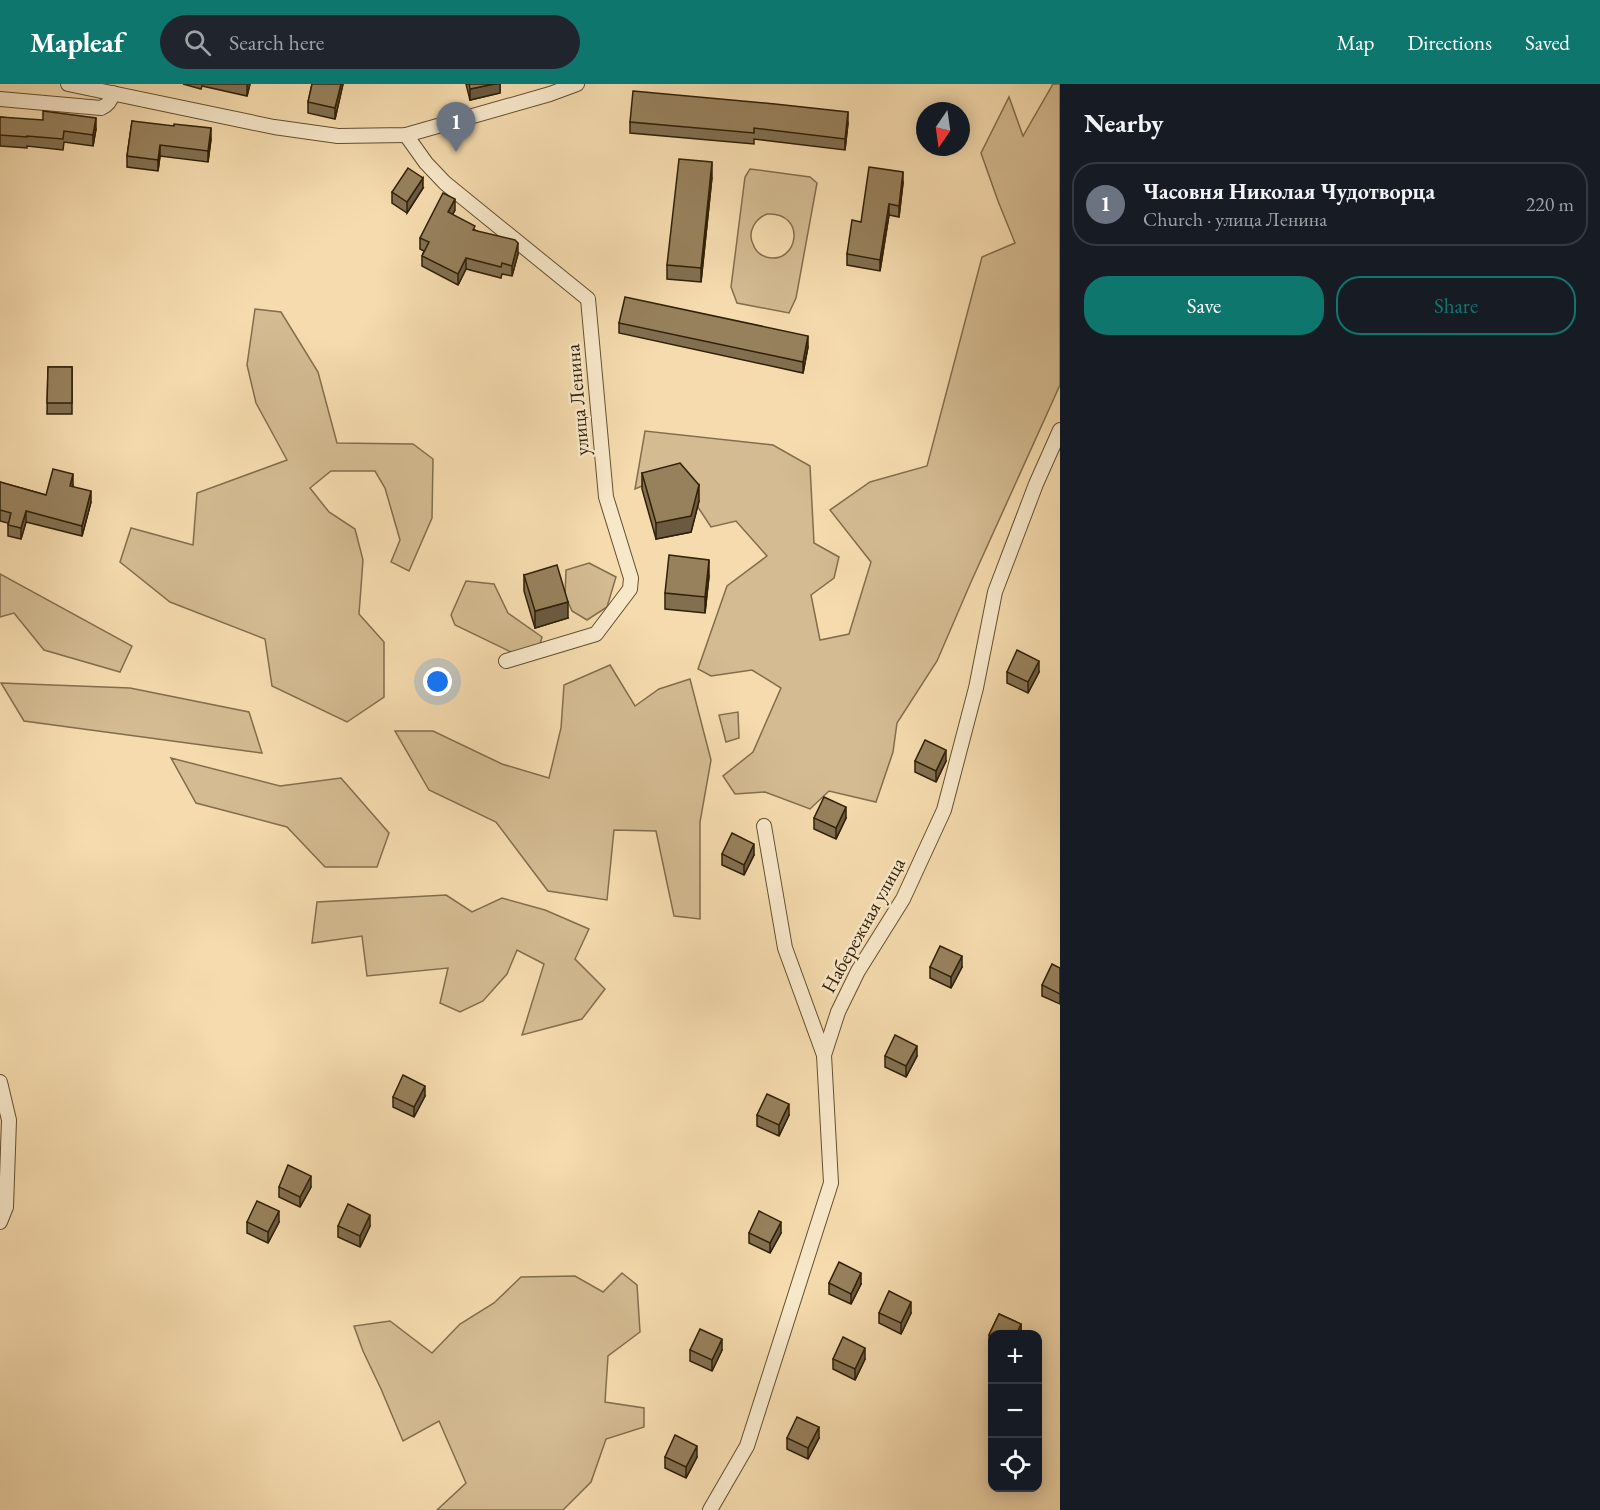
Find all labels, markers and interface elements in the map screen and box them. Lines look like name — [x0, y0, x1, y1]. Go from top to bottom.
search box — [160, 15, 580, 69]
text: Mapleaf — [30, 24, 124, 60]
icon: search — [181, 26, 214, 59]
text: Search here — [229, 28, 324, 57]
text: Map — [1337, 29, 1374, 56]
text: Directions — [1407, 29, 1492, 56]
text: Saved — [1525, 29, 1570, 56]
north arrow — [916, 102, 970, 156]
pin: 1 — [436, 103, 476, 152]
text: Nearby — [1084, 106, 1164, 140]
text: Часовня Николая Чудотворца — [1143, 177, 1435, 206]
text: 1 — [1100, 191, 1111, 217]
text: 220 m — [1526, 191, 1574, 217]
text: Church · улица Ленина — [1143, 206, 1327, 232]
button: Save — [1084, 276, 1324, 335]
button: Share — [1336, 276, 1576, 335]
street label: улица Ленина — [559, 343, 595, 457]
your location — [423, 667, 452, 696]
street label: Набережная улица — [815, 853, 911, 997]
map controls — [988, 1330, 1042, 1492]
button: + — [988, 1330, 1042, 1384]
button: − — [988, 1384, 1042, 1438]
button: locate — [988, 1438, 1042, 1492]

